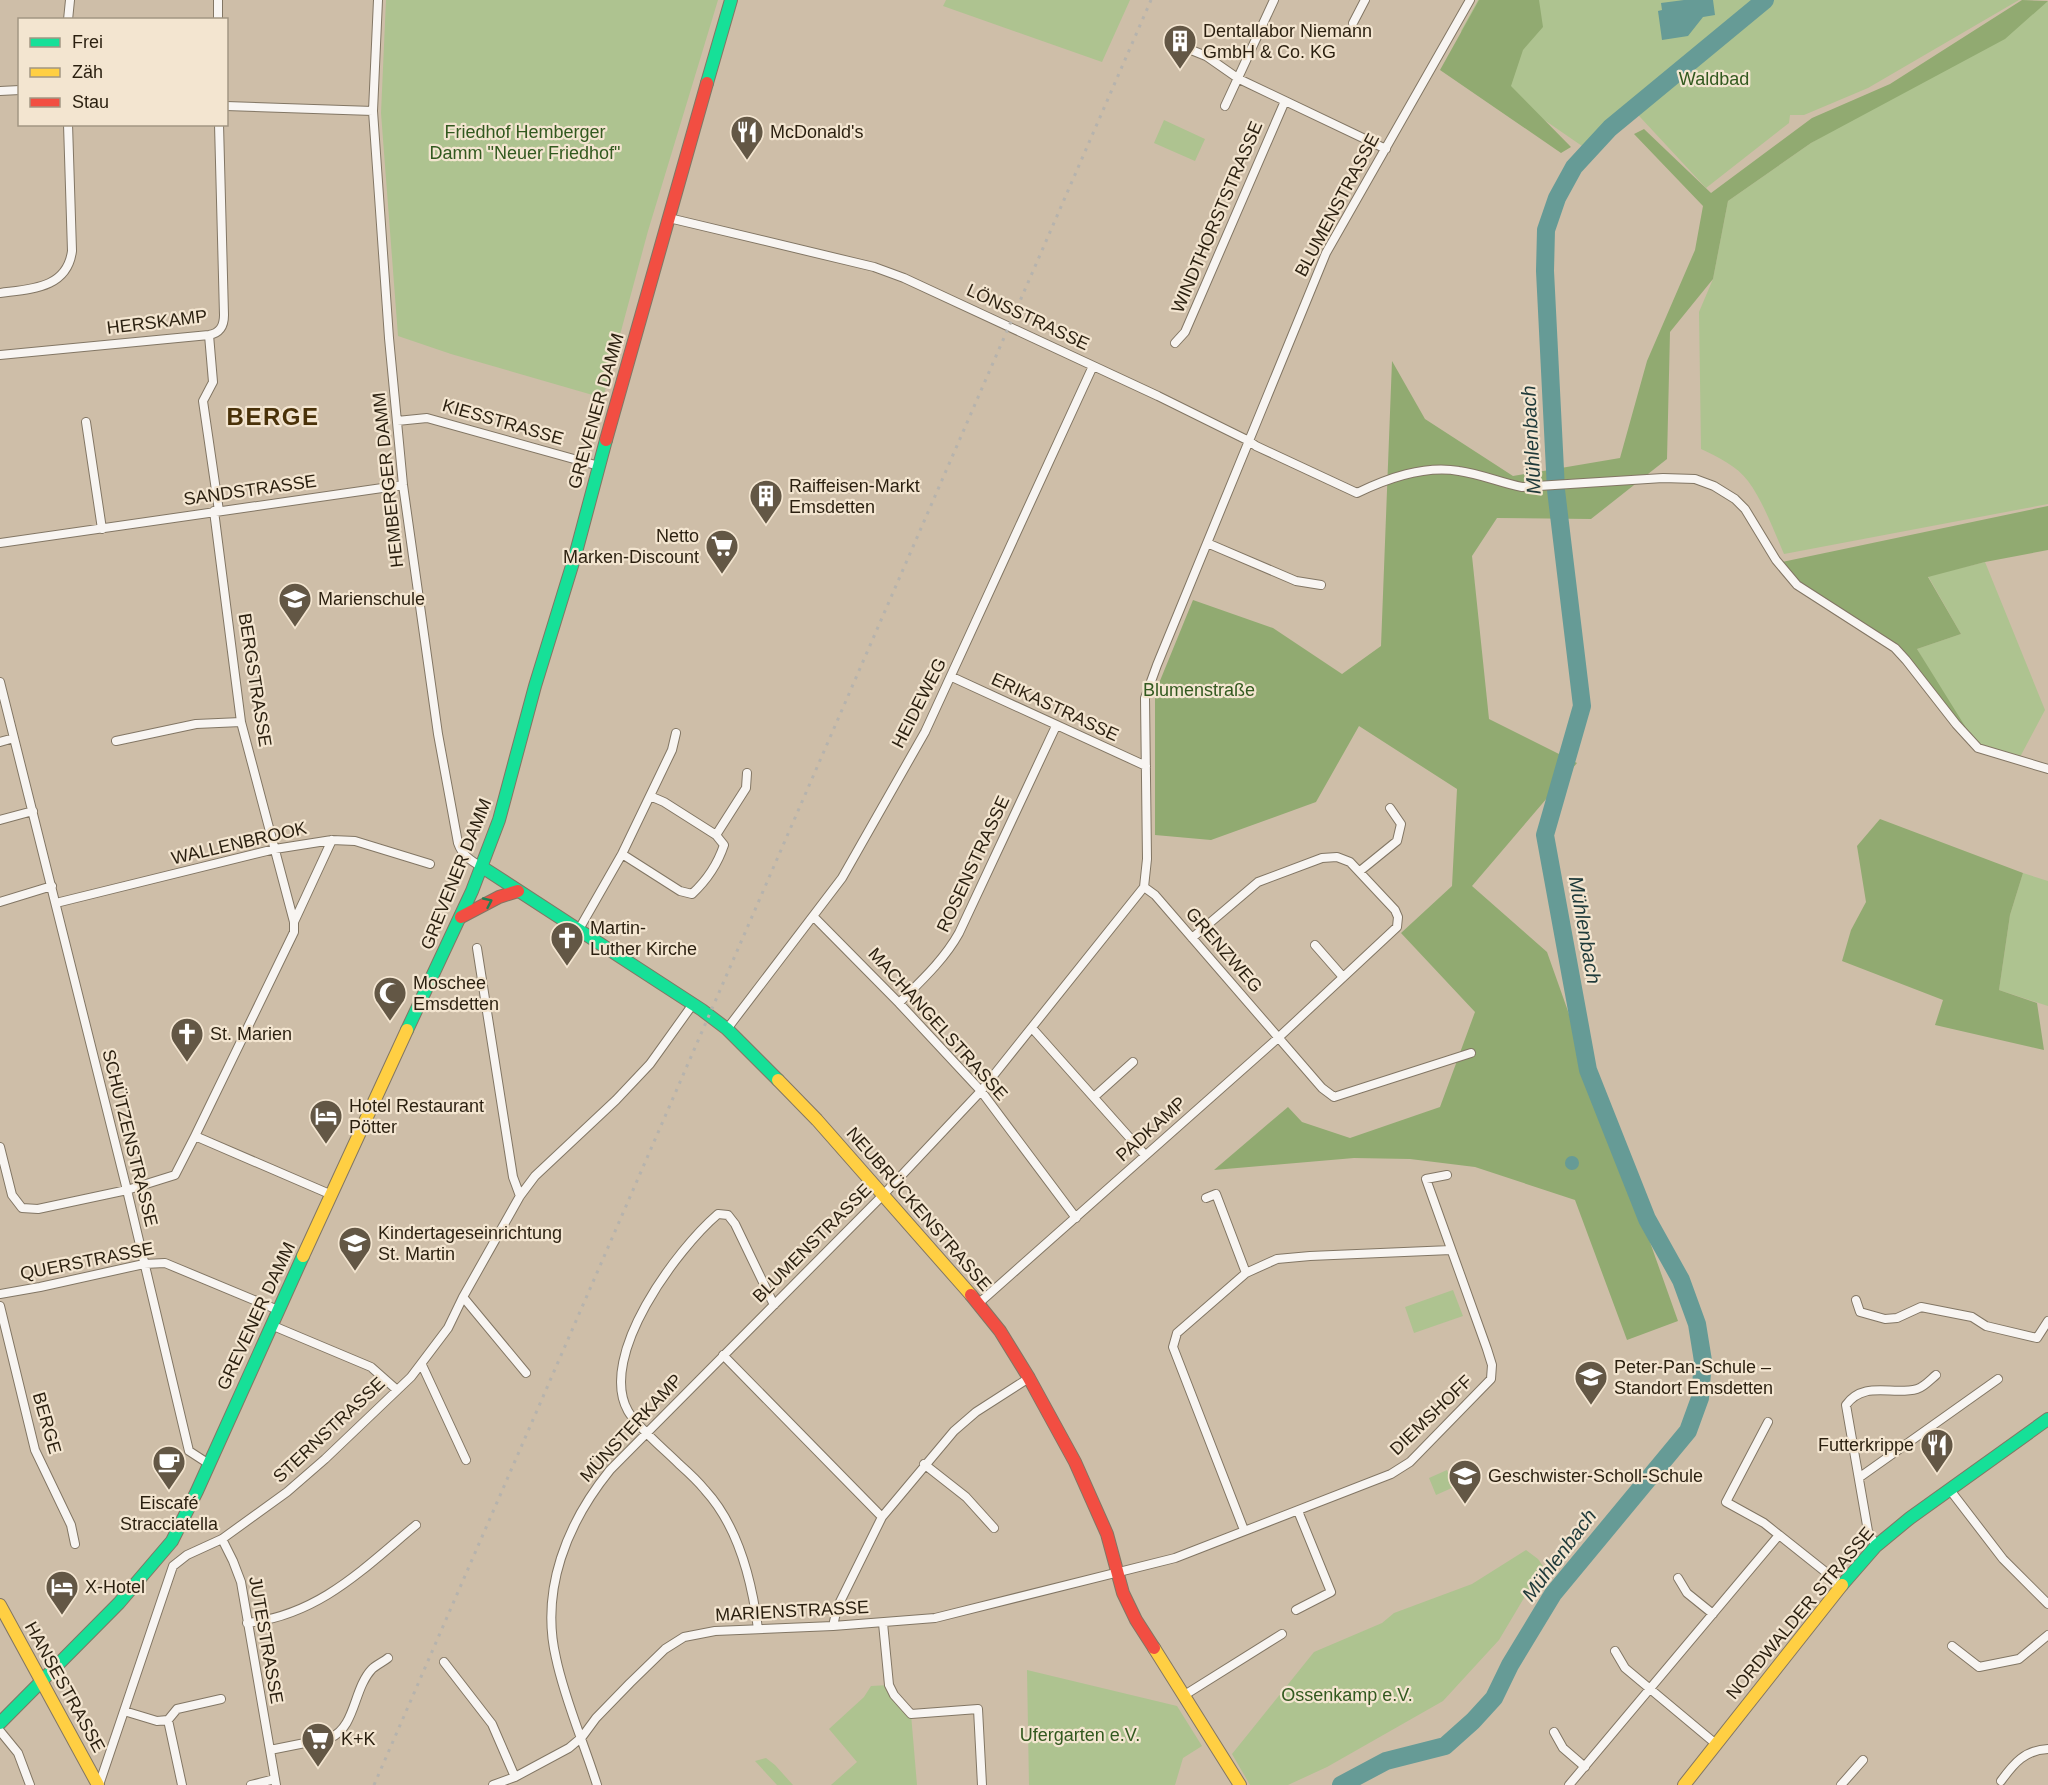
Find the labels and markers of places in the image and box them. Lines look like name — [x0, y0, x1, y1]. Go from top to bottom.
place label: Dentallabor Niemann GmbH & Co. KG — [1203, 21, 1372, 62]
building icon: Dentallabor Niemann GmbH & Co. KG — [1162, 23, 1198, 70]
restaurant icon: McDonald's — [729, 114, 765, 161]
place label: McDonald's — [770, 122, 863, 142]
place label: Raiffeisen-Markt Emsdetten — [789, 476, 920, 517]
building icon: Raiffeisen-Markt Emsdetten — [748, 478, 784, 525]
place label: Netto Marken-Discount — [563, 526, 699, 567]
supermarket icon: Netto Marken-Discount — [704, 528, 740, 575]
school or university icon: Marienschule — [277, 581, 313, 628]
place label: Marienschule — [318, 589, 425, 609]
place label: Martin- Luther Kirche — [590, 918, 697, 959]
church icon: Martin- Luther Kirche — [549, 920, 585, 967]
place label: Moschee Emsdetten — [413, 973, 499, 1014]
mosque icon: Moschee Emsdetten — [372, 975, 408, 1022]
church icon: St. Marien — [169, 1016, 205, 1063]
place label: St. Marien — [210, 1024, 292, 1044]
place label: Hotel Restaurant Pötter — [349, 1096, 484, 1137]
hotel icon: Hotel Restaurant Pötter — [308, 1098, 344, 1145]
place label: Kindertageseinrichtung St. Martin — [378, 1223, 562, 1264]
school or university icon: Kindertageseinrichtung St. Martin — [337, 1225, 373, 1272]
place label: Peter-Pan-Schule – Standort Emsdetten — [1614, 1357, 1773, 1398]
school or university icon: Peter-Pan-Schule – Standort Emsdetten — [1573, 1359, 1609, 1406]
restaurant icon: Futterkrippe — [1919, 1427, 1955, 1474]
place label: Futterkrippe — [1818, 1435, 1914, 1455]
cafe icon: Eiscafé Stracciatella — [151, 1444, 187, 1491]
school or university icon: Geschwister-Scholl-Schule — [1447, 1458, 1483, 1505]
place label: Geschwister-Scholl-Schule — [1488, 1466, 1703, 1486]
place label: Eiscafé Stracciatella — [120, 1493, 219, 1534]
hotel icon: X-Hotel — [44, 1569, 80, 1616]
place label: X-Hotel — [85, 1577, 145, 1597]
supermarket icon: K+K — [300, 1721, 336, 1768]
place label: K+K — [341, 1729, 376, 1749]

